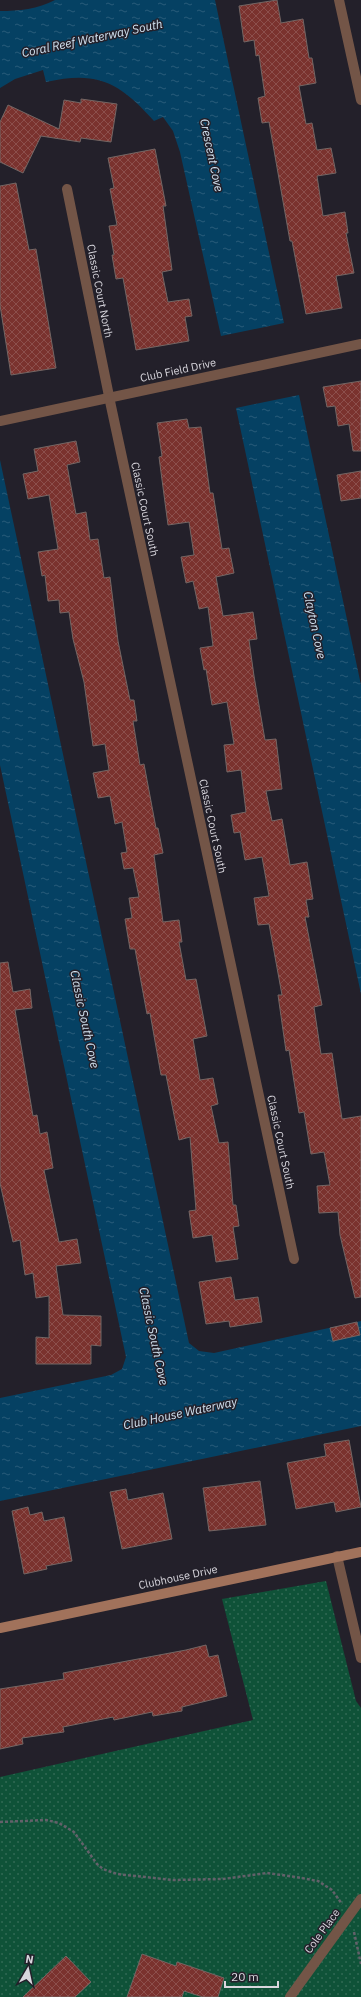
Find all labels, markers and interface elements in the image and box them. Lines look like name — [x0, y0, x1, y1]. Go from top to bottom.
water label: Coral Reef Waterway South — [20, 16, 164, 60]
water label: Crescent Cove — [197, 117, 227, 193]
street label: Classic Court North — [84, 243, 116, 339]
street label: Club Field Drive — [139, 355, 217, 385]
street label: Classic Court South — [128, 461, 162, 557]
water label: Clayton Cove — [301, 590, 329, 660]
street label: Classic Court South — [196, 778, 230, 874]
water label: Classic South Cove — [67, 969, 103, 1069]
street label: Classic Court South — [264, 1094, 298, 1190]
water label: Classic South Cove — [136, 1286, 172, 1386]
water label: Club House Waterway — [122, 1393, 239, 1432]
street label: Clubhouse Drive — [137, 1562, 219, 1592]
street label: Cole Place — [301, 1906, 343, 1956]
north arrow — [8, 1949, 48, 1989]
text: N — [25, 1952, 35, 1967]
scale bar — [225, 1963, 278, 1989]
text: 20 m — [231, 1969, 259, 1984]

